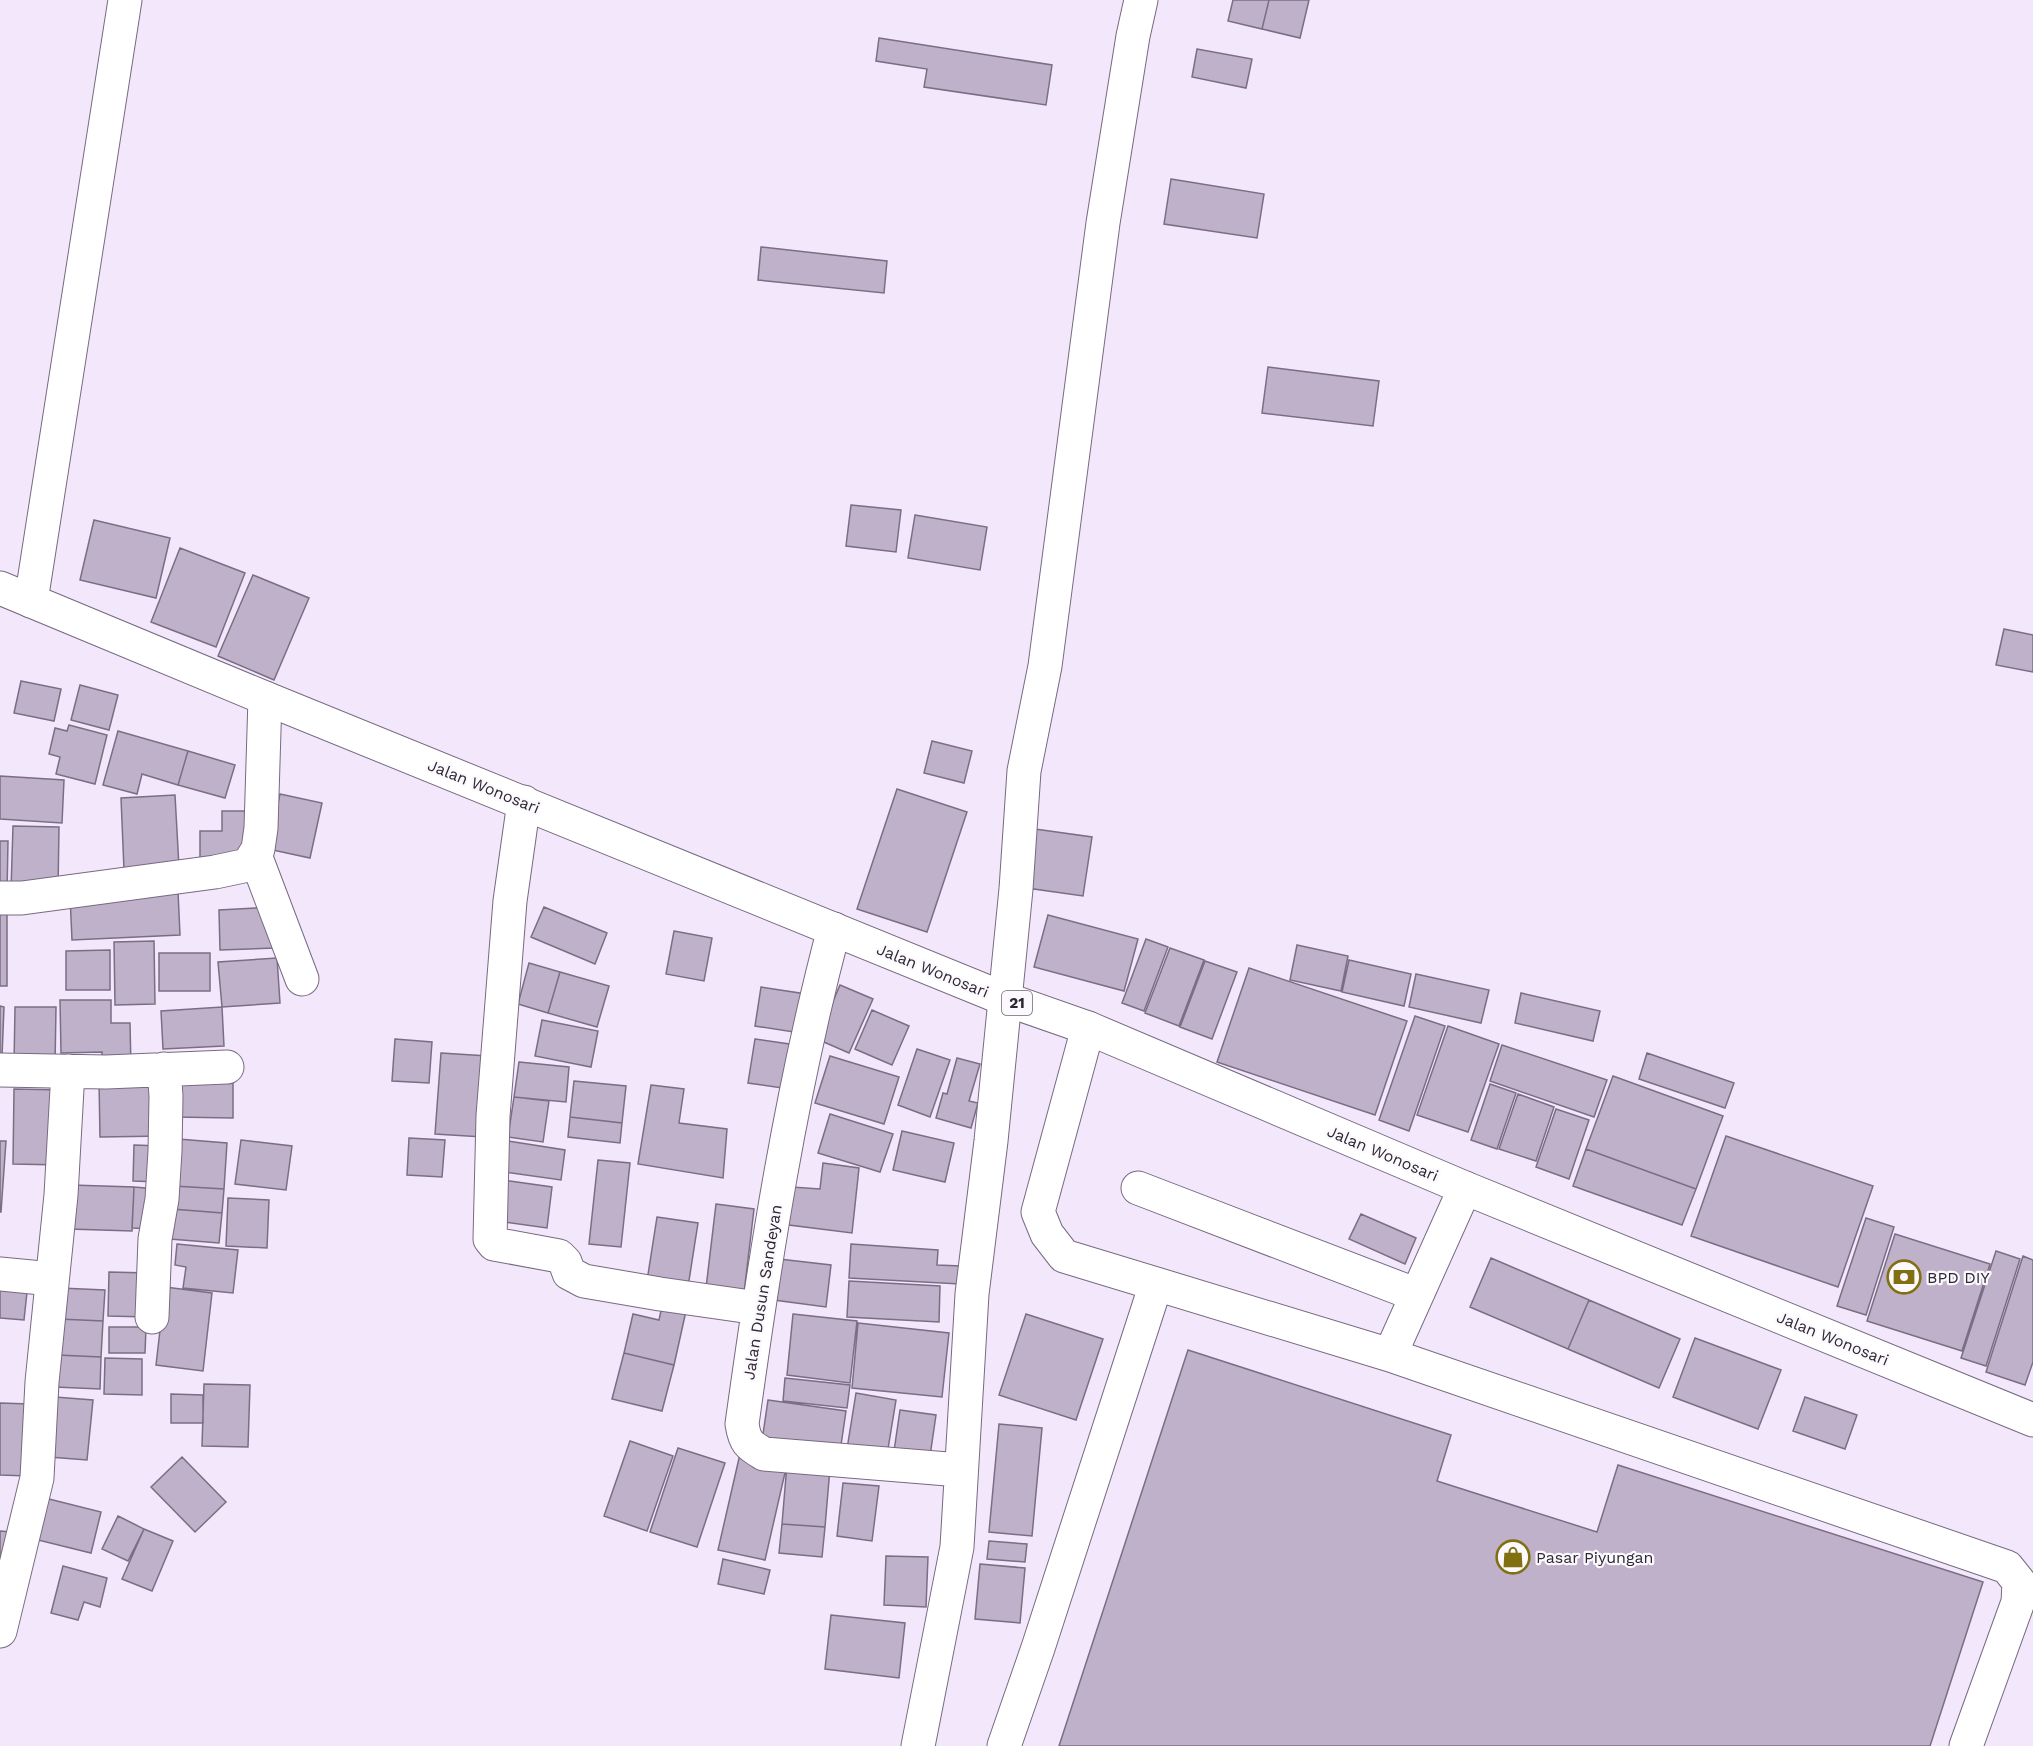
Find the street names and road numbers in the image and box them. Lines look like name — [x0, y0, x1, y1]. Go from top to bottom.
street label: Jalan Wonosari — [425, 755, 543, 818]
street label: Jalan Wonosari — [874, 939, 992, 1002]
road number: 21 — [1002, 991, 1032, 1015]
street label: Jalan Wonosari — [1324, 1121, 1441, 1185]
street label: Jalan Dusun Sandeyan — [739, 1203, 786, 1381]
street label: Jalan Wonosari — [1774, 1307, 1892, 1370]

